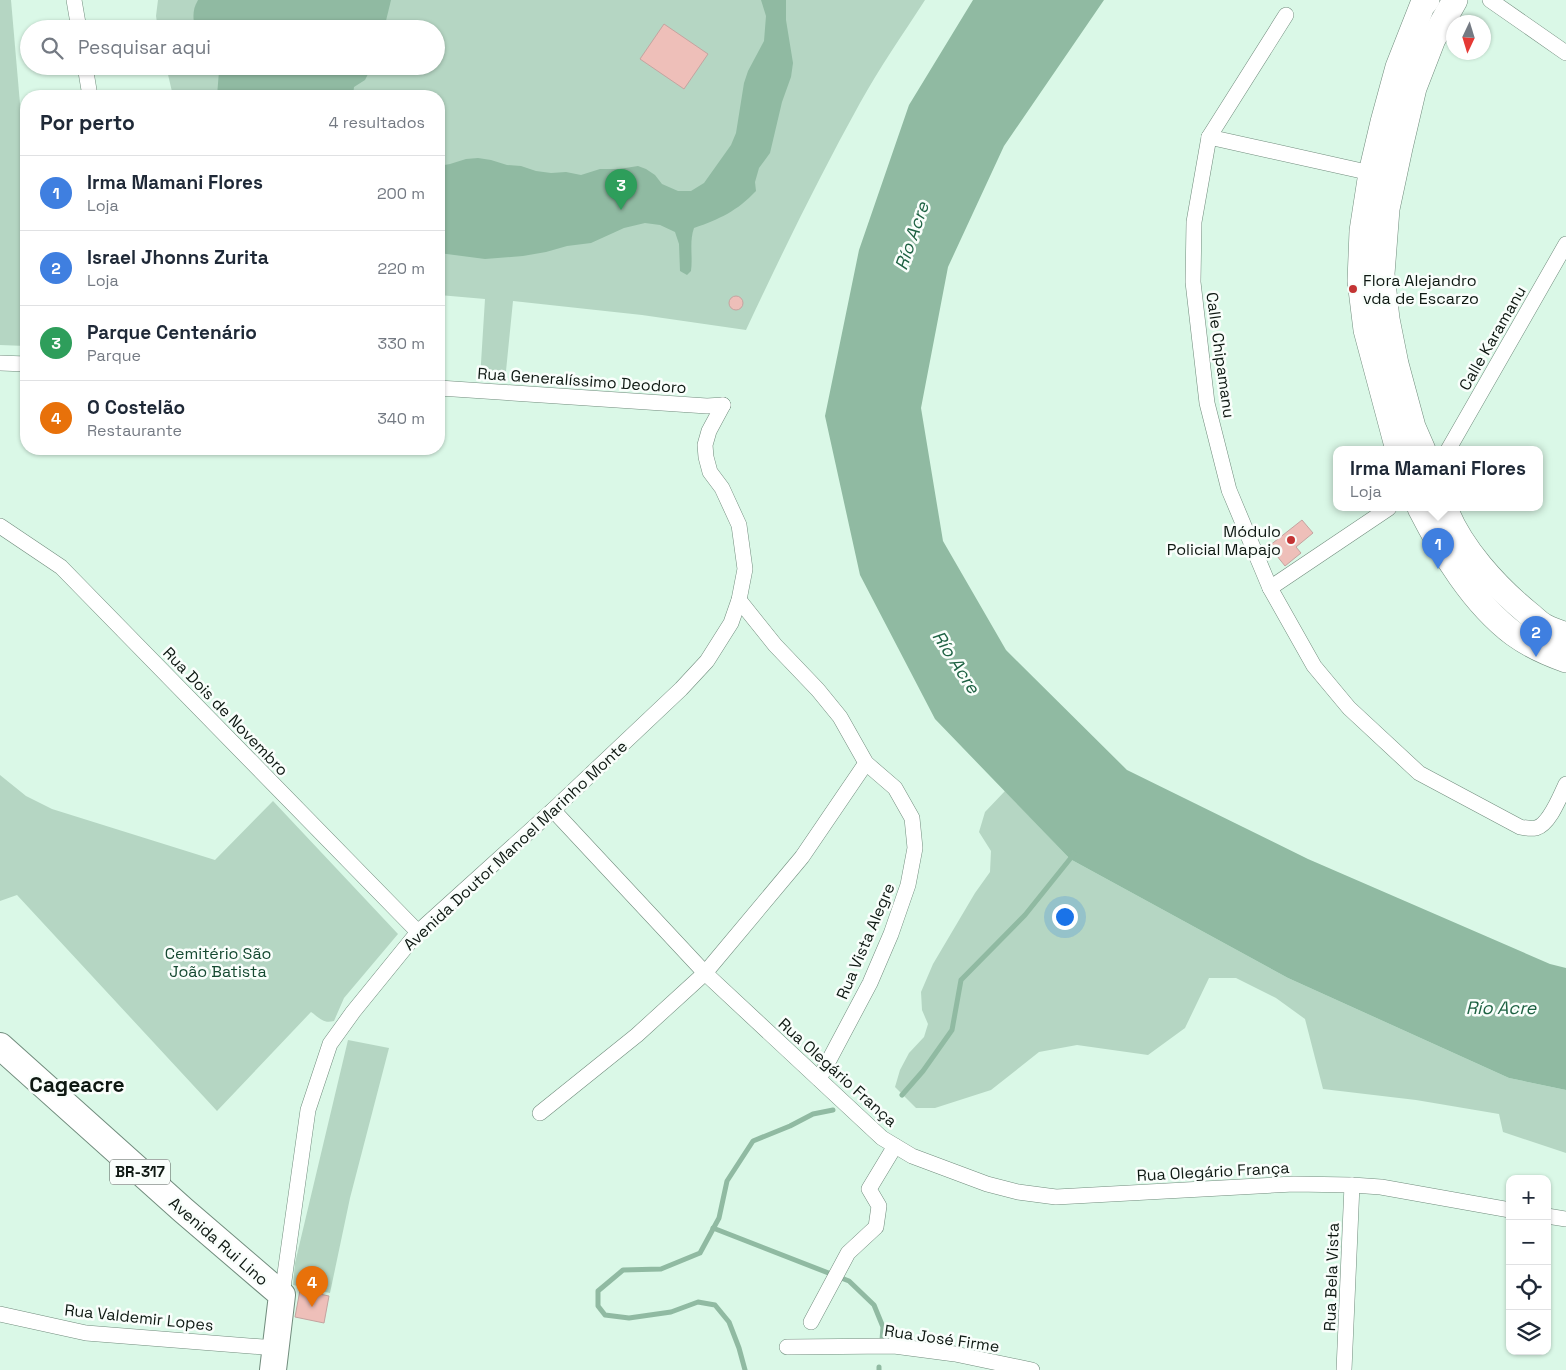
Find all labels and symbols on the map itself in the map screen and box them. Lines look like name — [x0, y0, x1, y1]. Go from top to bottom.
north arrow — [1446, 15, 1491, 60]
pin: 3 — [605, 169, 637, 210]
water label: Río Acre — [889, 197, 934, 273]
place label: Flora Alejandro vda de Escarzo — [1363, 270, 1479, 309]
street label: Calle Karamanu — [1454, 282, 1531, 394]
marker: Flora Alejandro vda de Escarzo — [1347, 283, 1359, 295]
street label: Calle Chipamanu — [1201, 291, 1240, 419]
street label: Rua Generalíssimo Deodoro — [477, 363, 687, 398]
place label: Módulo Policial Mapajo — [1167, 521, 1281, 560]
pin: 1 — [1422, 528, 1454, 569]
marker: Módulo Policial Mapajo — [1285, 534, 1297, 546]
pin: 2 — [1520, 616, 1552, 657]
water label: Río Acre — [928, 626, 986, 699]
street label: Rua Dois de Novembro — [158, 642, 293, 780]
street label: Avenida Doutor Manoel Marinho Monte — [399, 736, 632, 955]
street label: Rua Vista Alegre — [831, 880, 899, 1003]
your location — [1052, 904, 1078, 930]
park label: Cemitério São João Batista — [165, 943, 271, 982]
water label: Río Acre — [1466, 996, 1538, 1019]
street label: Rua Olegário França — [774, 1013, 902, 1131]
district label: Cageacre — [29, 1071, 125, 1098]
street label: Rua Olegário França — [1136, 1157, 1290, 1186]
road number: BR-317 — [110, 1160, 170, 1184]
street label: Avenida Rui Lino — [165, 1192, 273, 1290]
street label: Rua Bela Vista — [1319, 1222, 1344, 1332]
pin: 4 — [296, 1266, 328, 1307]
street label: Rua Valdemir Lopes — [63, 1299, 215, 1336]
street label: Rua José Firme — [883, 1320, 1001, 1357]

